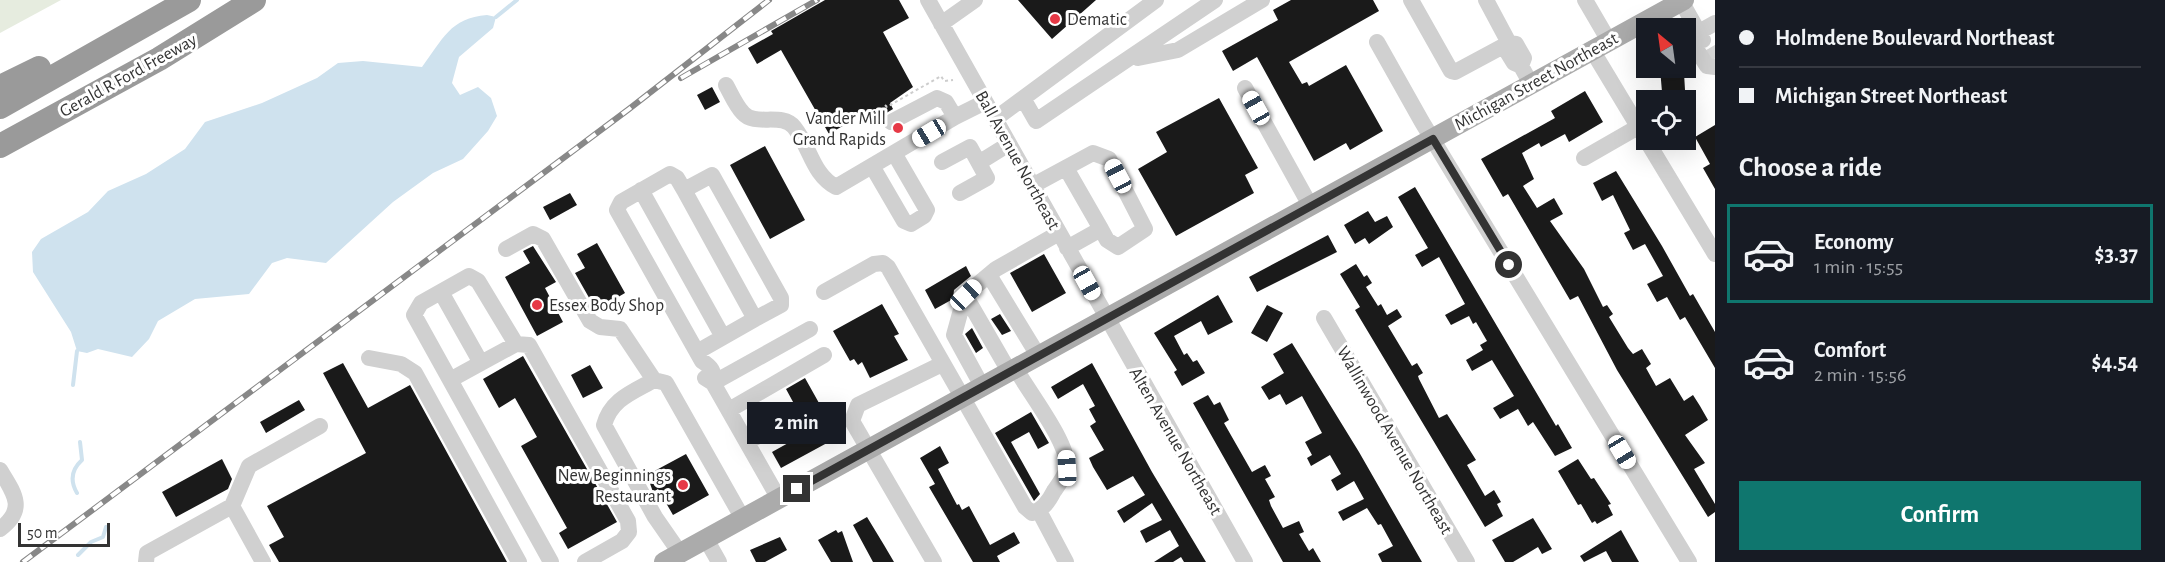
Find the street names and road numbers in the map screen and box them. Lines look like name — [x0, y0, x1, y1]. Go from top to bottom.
street label: Michigan Street Northeast — [1452, 29, 1622, 134]
street label: Gerald R Ford Freeway — [57, 31, 200, 121]
street label: Ball Avenue Northeast — [971, 88, 1063, 233]
street label: Wallinwood Avenue Northeast — [1333, 344, 1455, 538]
street label: Alten Avenue Northeast — [1126, 365, 1225, 518]

